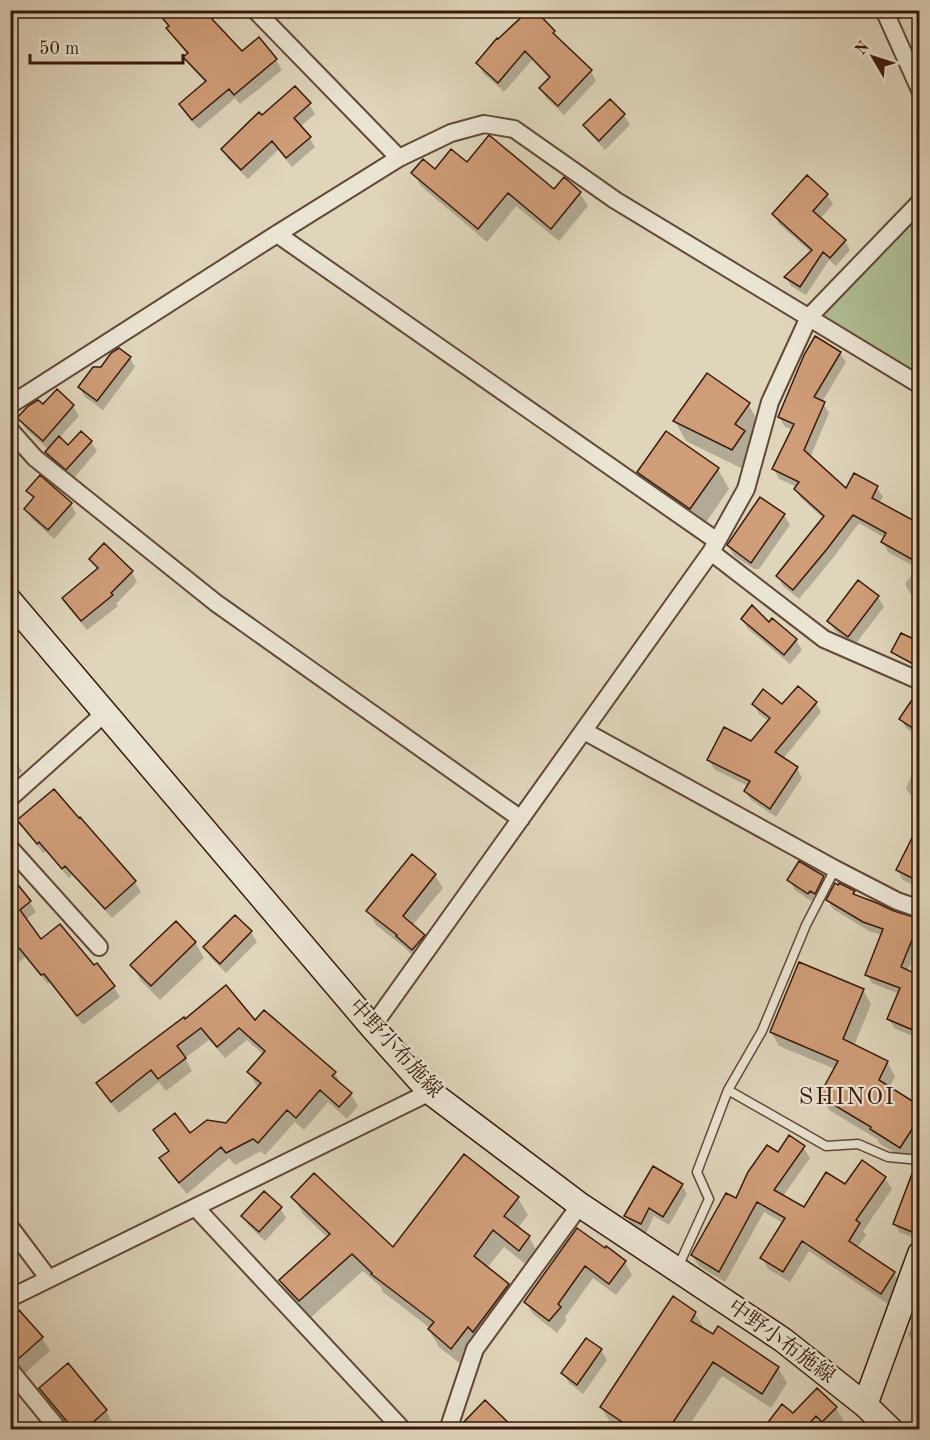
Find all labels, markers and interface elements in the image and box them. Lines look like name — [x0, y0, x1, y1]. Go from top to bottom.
scale bar — [30, 27, 183, 65]
north arrow — [843, 27, 903, 87]
text: N — [853, 38, 873, 59]
text: 50 m — [39, 40, 79, 58]
street label: 中野小布施線 — [344, 994, 447, 1102]
district label: SHINOI — [799, 1086, 895, 1110]
street label: 中野小布施線 — [724, 1295, 839, 1388]

